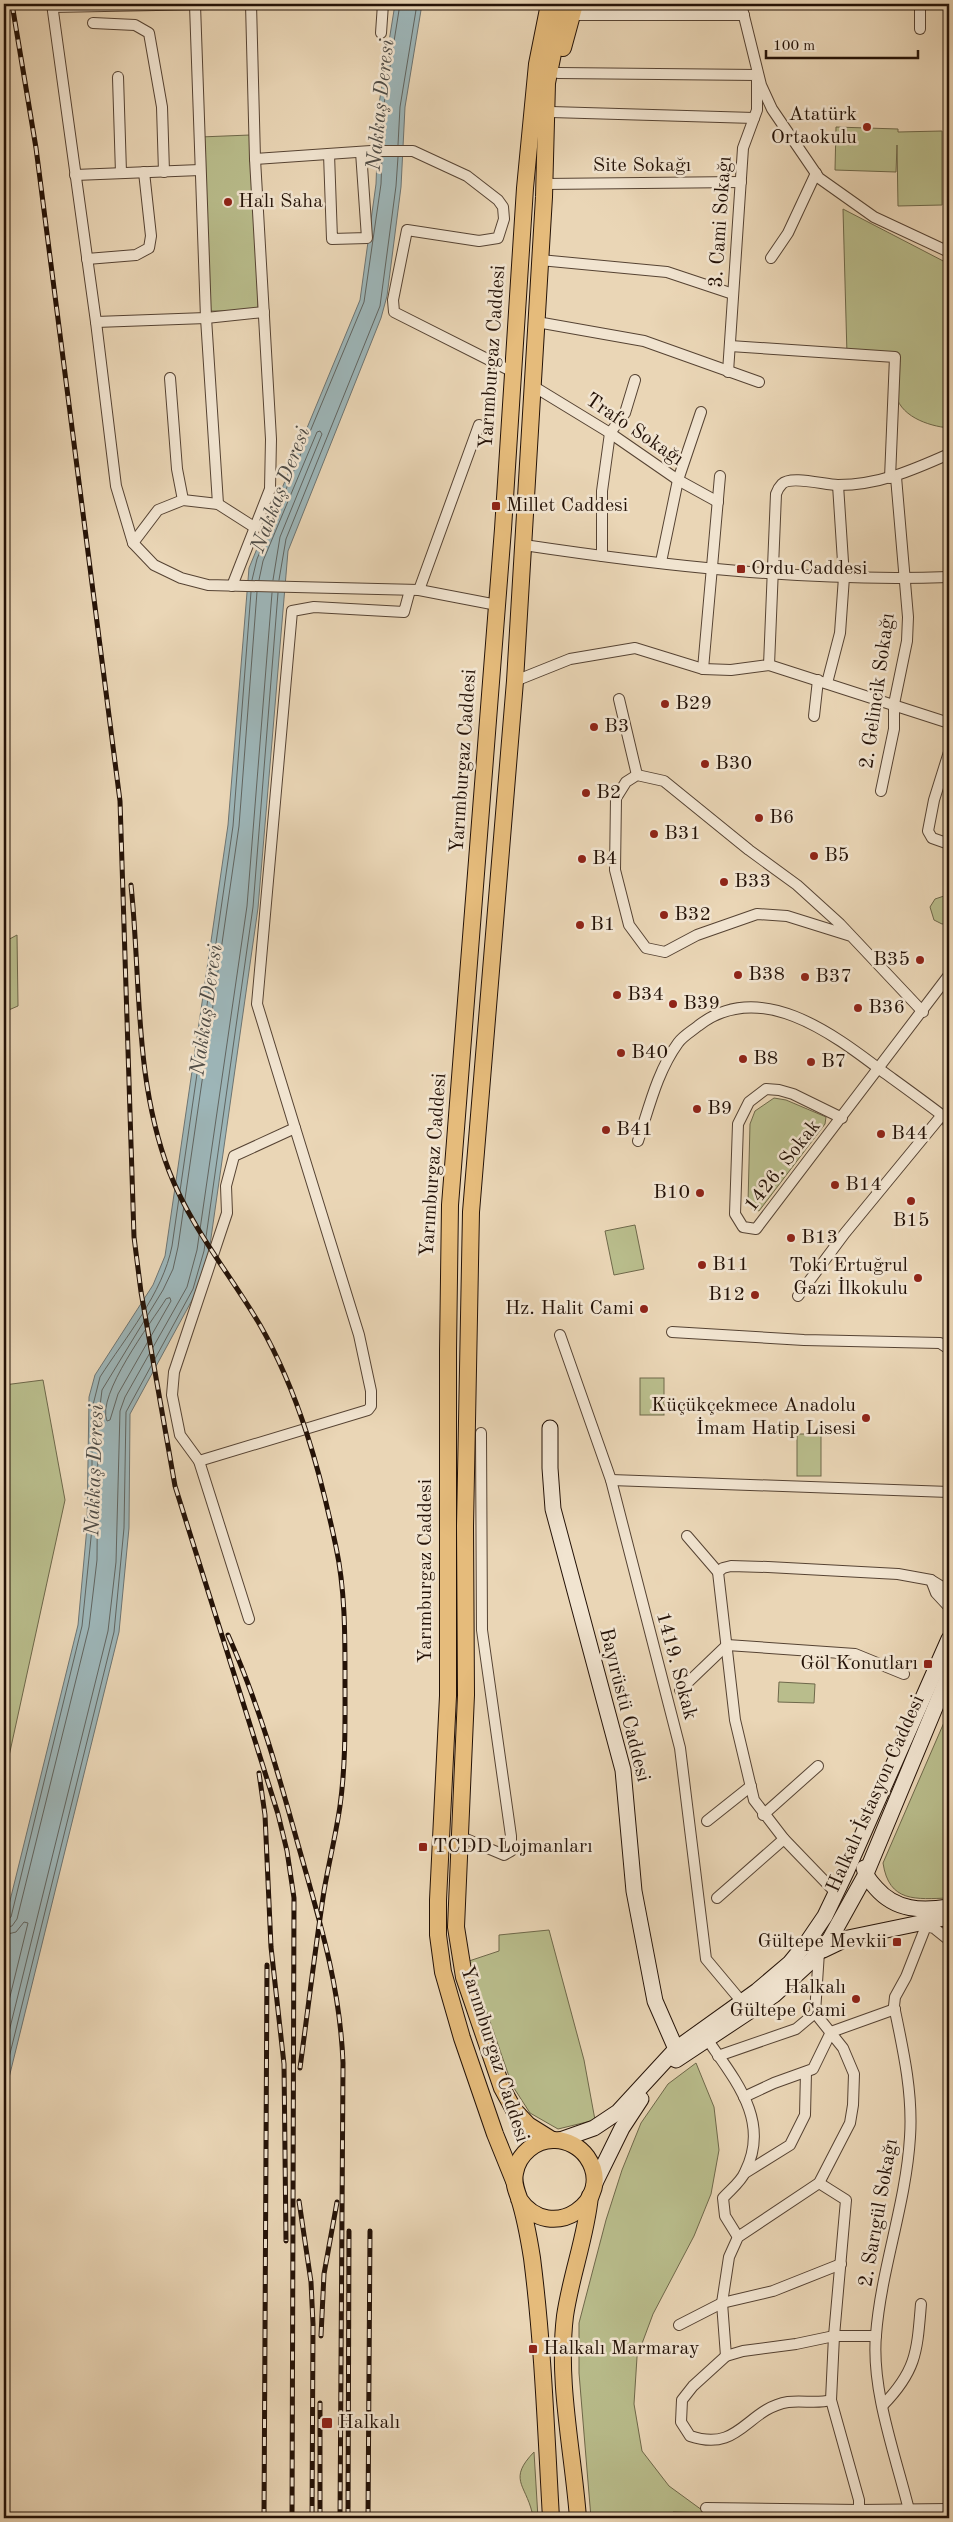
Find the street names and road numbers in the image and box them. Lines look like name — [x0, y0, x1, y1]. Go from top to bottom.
street label: Site Sokağı — [593, 156, 691, 176]
street label: 3. Cami Sokağı — [706, 156, 736, 288]
street label: Yarımburgaz Caddesi — [477, 264, 509, 450]
street label: Trafo Sokağı — [581, 390, 687, 470]
street label: 2. Gelincik Sokağı — [857, 612, 899, 770]
street label: Yarımburgaz Caddesi — [448, 668, 480, 854]
street label: Yarımburgaz Caddesi — [418, 1072, 450, 1258]
street label: 1426. Sokak — [741, 1116, 825, 1216]
street label: Yarımburgaz Caddesi — [416, 1479, 436, 1663]
street label: 1419. Sokak — [652, 1610, 700, 1722]
street label: Bayırüstü Caddesi — [595, 1626, 653, 1784]
street label: Halkalı İstasyon Caddesi — [822, 1692, 929, 1895]
street label: Yarımburgaz Caddesi — [456, 1963, 532, 2145]
street label: 2. Sarıgül Sokağı — [856, 2137, 902, 2289]

